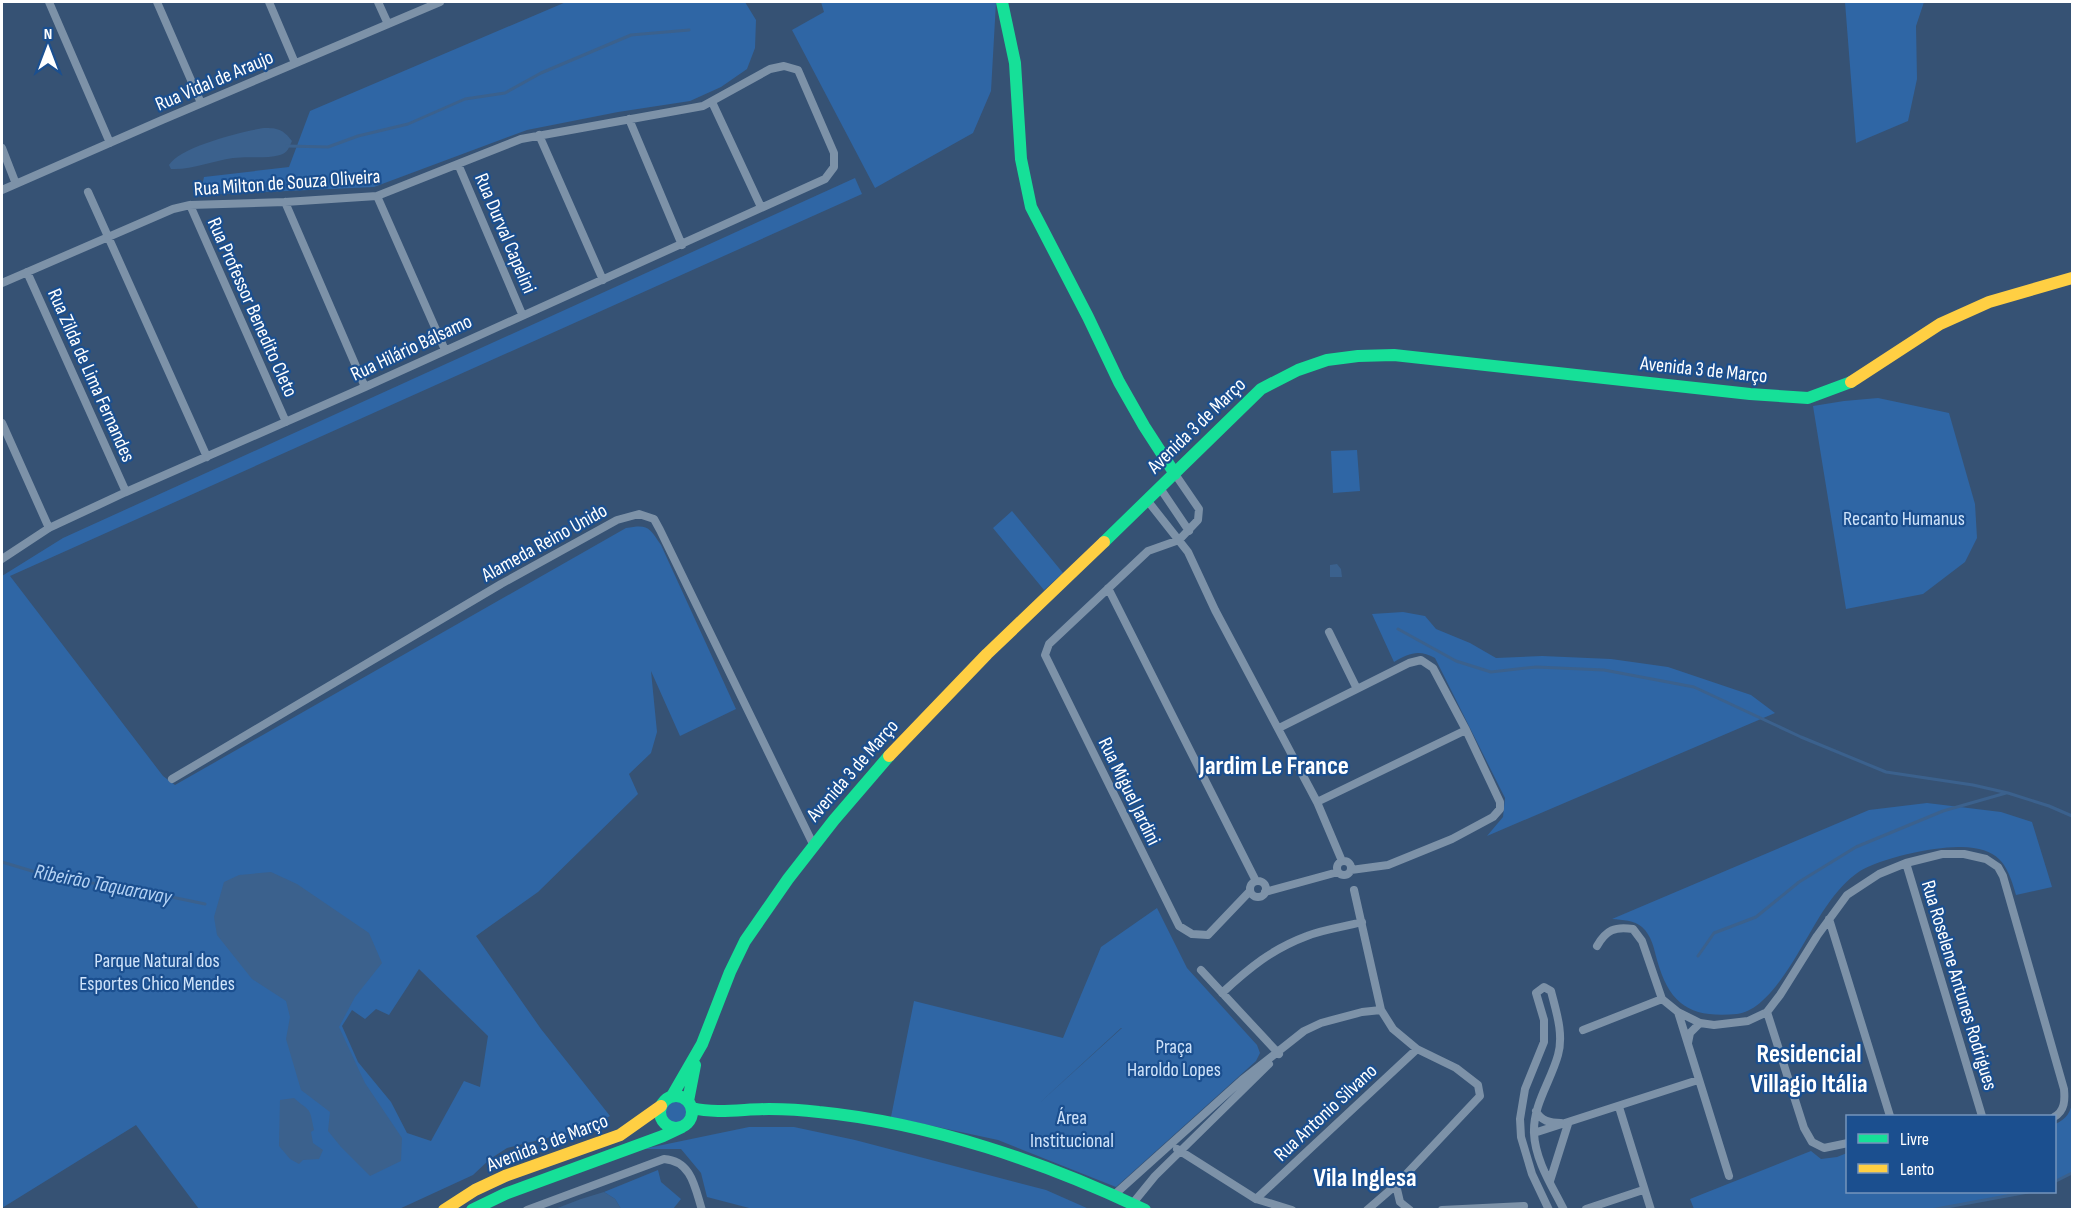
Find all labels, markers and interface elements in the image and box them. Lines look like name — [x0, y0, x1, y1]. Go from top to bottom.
north arrow — [18, 18, 78, 78]
text: N — [44, 25, 52, 44]
street label: Rua Vidal de Araujo — [152, 45, 277, 117]
street label: Rua Milton de Souza Oliveira — [193, 165, 381, 201]
street label: Rua Durval Capelini — [469, 170, 541, 297]
street label: Rua Professor Benedito Cleto — [202, 214, 302, 401]
street label: Rua Zilda de Lima Fernandes — [42, 285, 140, 466]
street label: Rua Hilário Bálsamo — [347, 309, 476, 386]
street label: Avenida 3 de Março — [1638, 351, 1769, 389]
street label: Avenida 3 de Março — [1142, 373, 1251, 479]
street label: Alameda Reino Unido — [477, 498, 612, 588]
park label: Recanto Humanus — [1843, 507, 1965, 531]
street label: Avenida 3 de Março — [801, 715, 904, 828]
street label: Rua Miguel Jardini — [1093, 734, 1166, 849]
district label: Jardim Le France — [1198, 751, 1349, 782]
water label: Ribeirão Taquaravay — [32, 859, 175, 910]
street label: Rua Roselene Antunes Rodrigues — [1916, 877, 2002, 1093]
park label: Parque Natural dos Esportes Chico Mendes — [79, 949, 235, 996]
park label: Praça Haroldo Lopes — [1127, 1035, 1221, 1082]
district label: Residencial Villagio Itália — [1750, 1039, 1868, 1100]
street label: Rua Antonio Silvano — [1269, 1059, 1382, 1167]
park label: Área Institucional — [1030, 1106, 1114, 1153]
street label: Avenida 3 de Março — [482, 1109, 611, 1177]
legend — [1846, 1115, 2056, 1193]
text: Livre — [1900, 1129, 1929, 1150]
text: Lento — [1900, 1159, 1934, 1180]
district label: Vila Inglesa — [1313, 1163, 1417, 1194]

